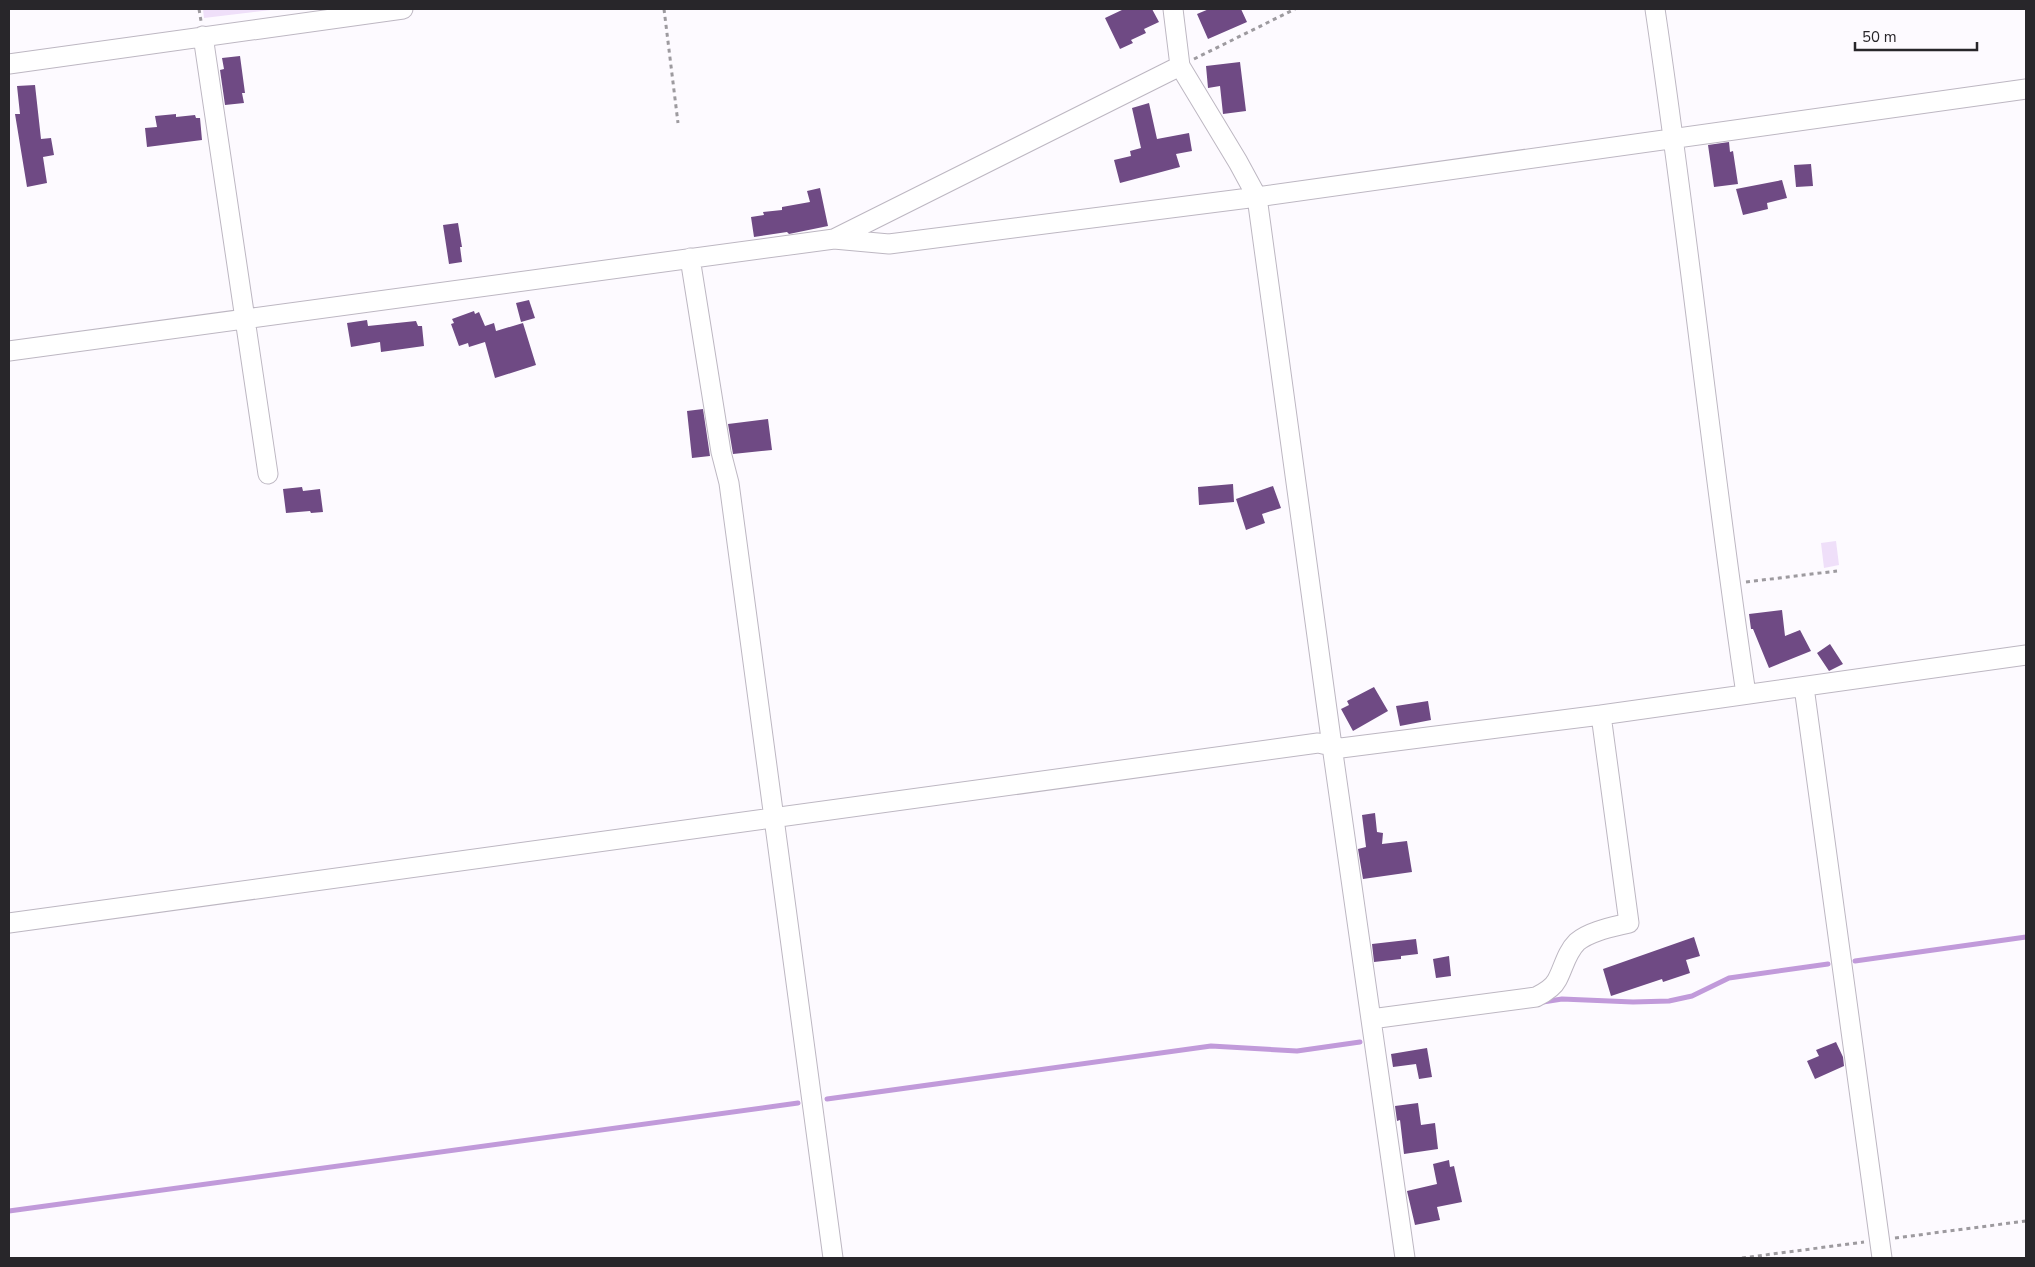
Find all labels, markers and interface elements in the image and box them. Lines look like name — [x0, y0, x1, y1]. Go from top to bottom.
scale bar — [1855, 20, 1978, 52]
text: 50 m — [1862, 27, 1897, 47]

